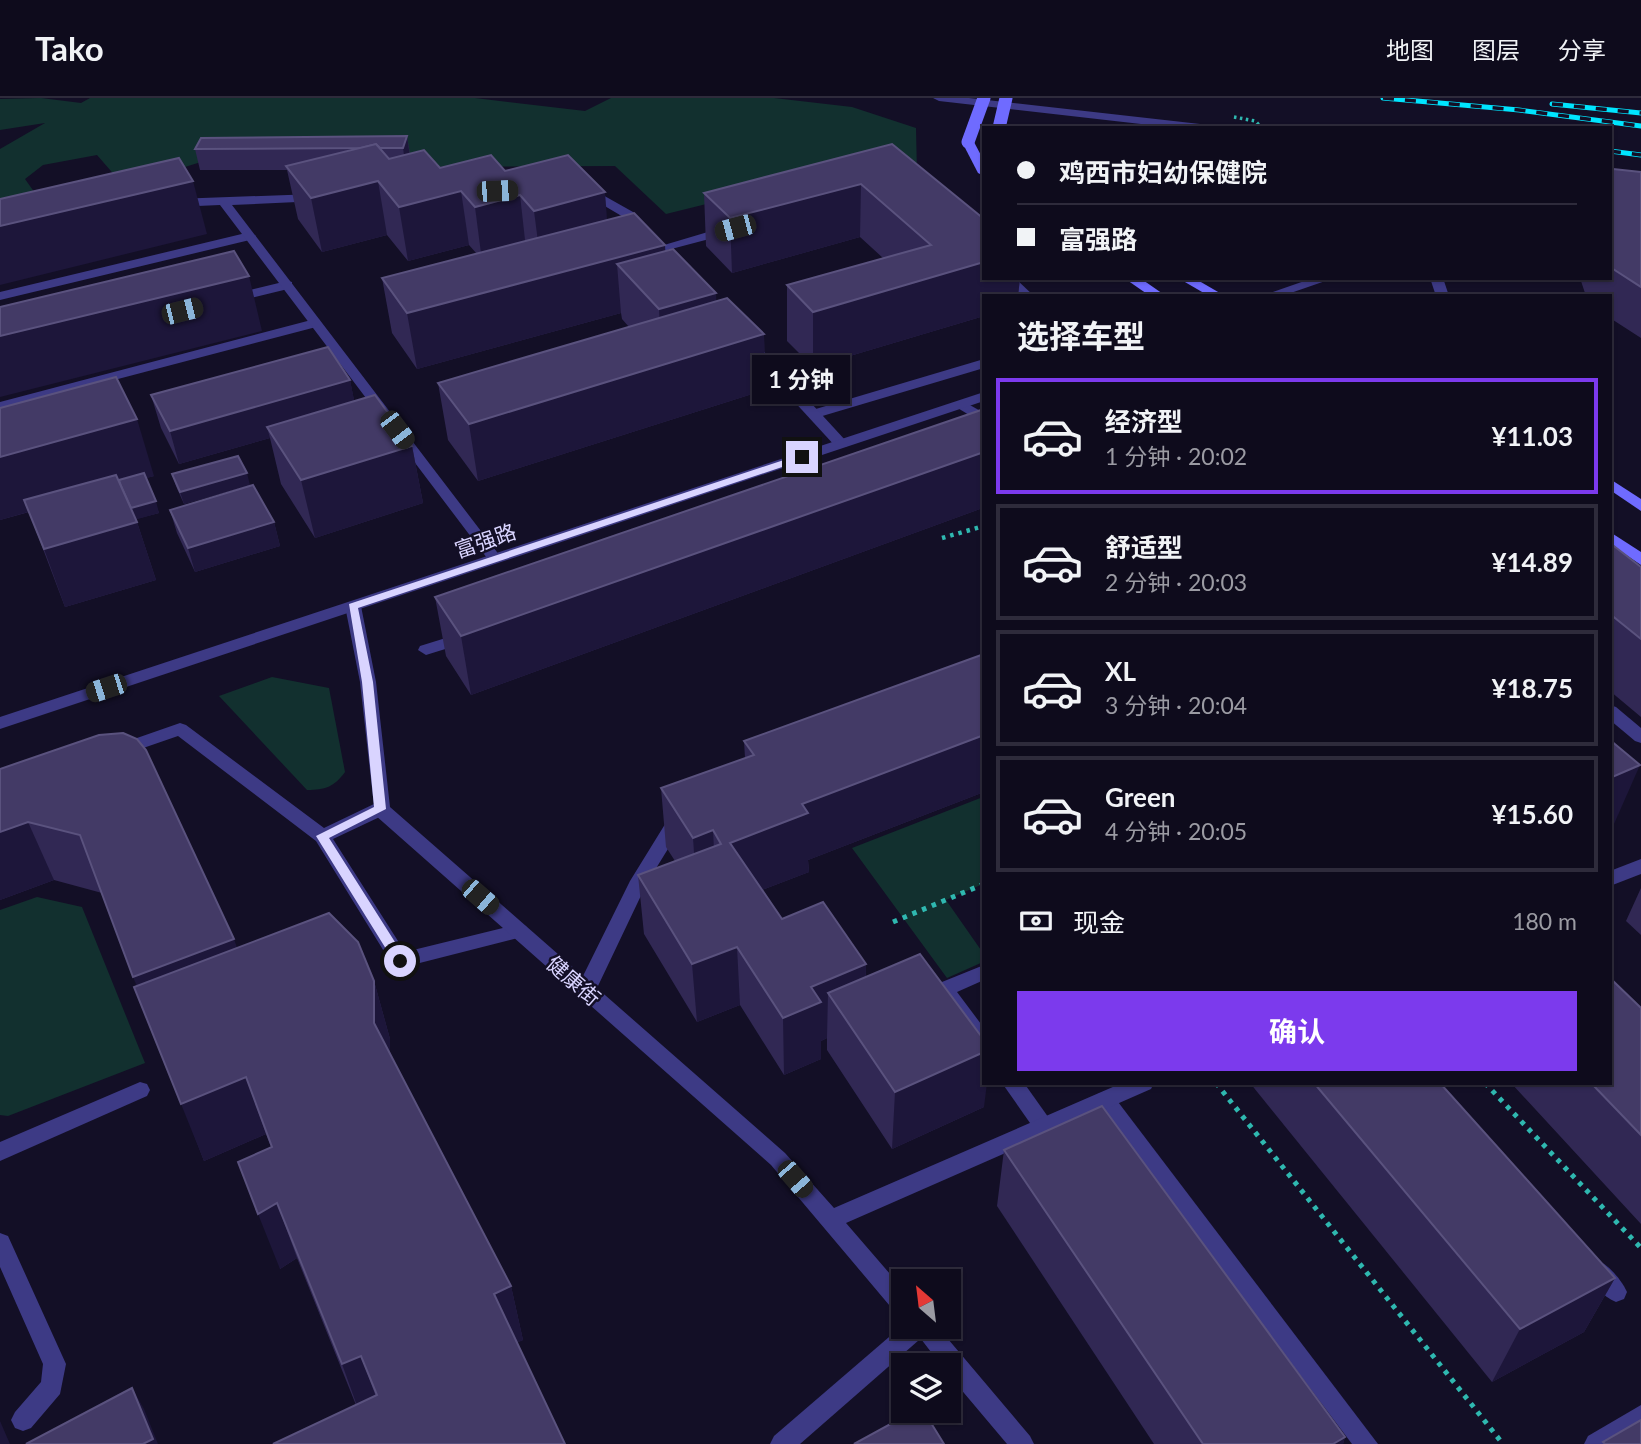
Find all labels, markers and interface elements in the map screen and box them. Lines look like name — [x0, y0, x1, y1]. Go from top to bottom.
text: Tako — [35, 28, 104, 68]
text: 地图 — [1386, 35, 1434, 64]
text: 图层 — [1472, 35, 1520, 64]
text: 分享 — [1558, 35, 1606, 64]
text: 鸡西市妇幼保健院 — [1059, 156, 1267, 188]
car — [476, 180, 519, 202]
car — [712, 212, 759, 244]
text: 富强路 — [1059, 223, 1137, 255]
car — [160, 296, 205, 326]
text: 选择车型 — [1017, 316, 1145, 355]
callout: 1 分钟 — [753, 356, 851, 404]
text: 1 分钟 — [769, 365, 833, 393]
icon: car — [1021, 405, 1084, 468]
text: 经济型 — [1105, 405, 1183, 437]
car — [376, 407, 419, 453]
text: ¥11.03 — [1491, 420, 1573, 452]
route end — [786, 441, 818, 473]
text: 1 分钟 · 20:02 — [1105, 442, 1247, 470]
street label: 富强路 — [451, 518, 519, 562]
icon: car — [1021, 531, 1084, 594]
text: 舒适型 — [1105, 531, 1183, 563]
text: ¥14.89 — [1491, 546, 1573, 578]
text: 2 分钟 · 20:03 — [1105, 568, 1247, 596]
text: XL — [1105, 655, 1136, 687]
icon: car — [1021, 657, 1084, 720]
car — [83, 672, 130, 704]
text: ¥18.75 — [1491, 672, 1573, 704]
text: 3 分钟 · 20:04 — [1105, 691, 1247, 719]
text: Green — [1105, 781, 1175, 813]
icon: car — [1021, 783, 1084, 846]
text: ¥15.60 — [1491, 798, 1573, 830]
text: 4 分钟 · 20:05 — [1105, 817, 1247, 845]
car — [458, 875, 503, 919]
icon: cash — [1017, 902, 1055, 940]
text: 现金 — [1073, 906, 1125, 938]
text: 180 m — [1512, 907, 1577, 935]
route start — [384, 945, 416, 977]
street label: 健康街 — [542, 950, 606, 1010]
button: 确认 — [1017, 991, 1577, 1071]
car — [774, 1156, 817, 1202]
north arrow — [891, 1269, 961, 1339]
map controls — [891, 1269, 961, 1423]
button: layers — [891, 1353, 961, 1423]

